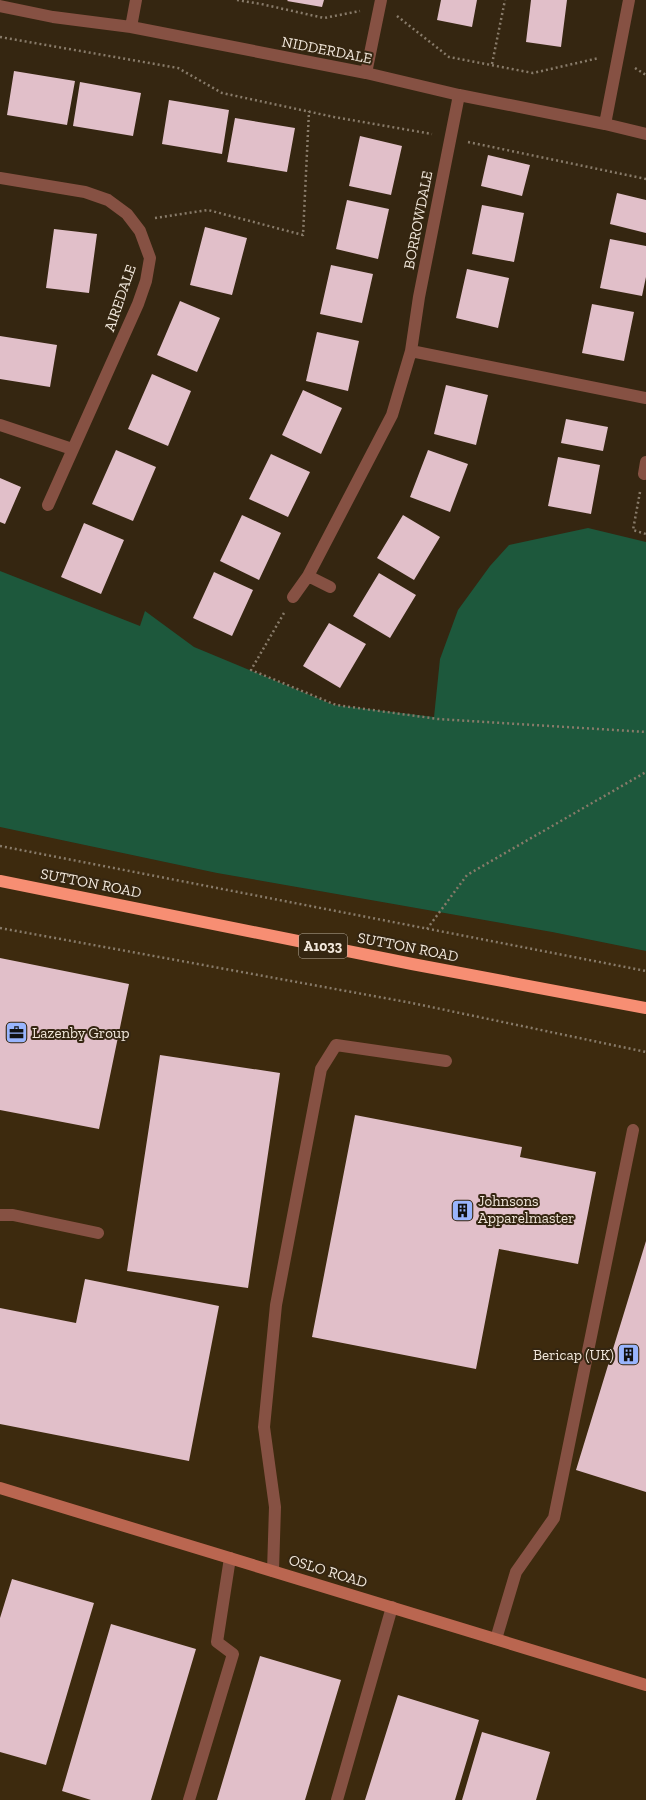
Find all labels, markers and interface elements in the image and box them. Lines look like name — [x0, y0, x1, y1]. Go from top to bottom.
street label: NIDDERDALE — [280, 32, 374, 68]
street label: BORROWDALE — [400, 169, 436, 271]
street label: AIREDALE — [100, 262, 140, 334]
street label: SUTTON ROAD — [39, 864, 143, 902]
street label: SUTTON ROAD — [356, 928, 460, 966]
road number: A1033 — [299, 934, 347, 958]
office icon: Lazenby Group — [4, 1020, 30, 1046]
place label: Lazenby Group — [32, 1024, 130, 1042]
place label: Johnsons Apparelmaster — [478, 1192, 574, 1227]
building icon: Johnsons Apparelmaster — [449, 1197, 475, 1223]
building icon: Bericap (UK) — [616, 1342, 642, 1368]
place label: Bericap (UK) — [533, 1346, 614, 1364]
street label: OSLO ROAD — [286, 1550, 370, 1592]

